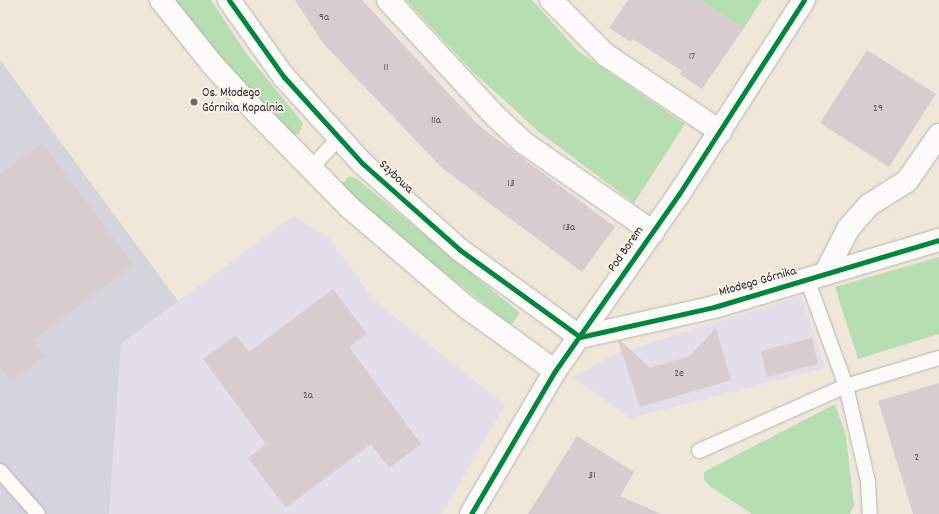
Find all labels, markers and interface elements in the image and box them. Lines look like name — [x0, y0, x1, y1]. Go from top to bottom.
house number: 9a — [319, 11, 329, 25]
house number: 17 — [689, 50, 695, 64]
house number: 11 — [384, 61, 388, 75]
place label: Os. Młodego Górnika Kopalnia — [202, 87, 283, 118]
marker: Os. Młodego Górnika Kopalnia — [189, 97, 199, 107]
house number: 29 — [873, 102, 883, 116]
house number: 11a — [431, 114, 441, 128]
street label: Szybowa — [374, 158, 416, 198]
house number: 13 — [507, 177, 515, 191]
house number: 13a — [563, 221, 575, 235]
street label: Pod Borem — [606, 224, 648, 276]
street label: Młodego Górnika — [717, 264, 799, 302]
house number: 2e — [674, 367, 684, 381]
house number: 2a — [303, 389, 313, 403]
house number: 2 — [915, 451, 919, 465]
house number: 31 — [588, 469, 596, 483]

